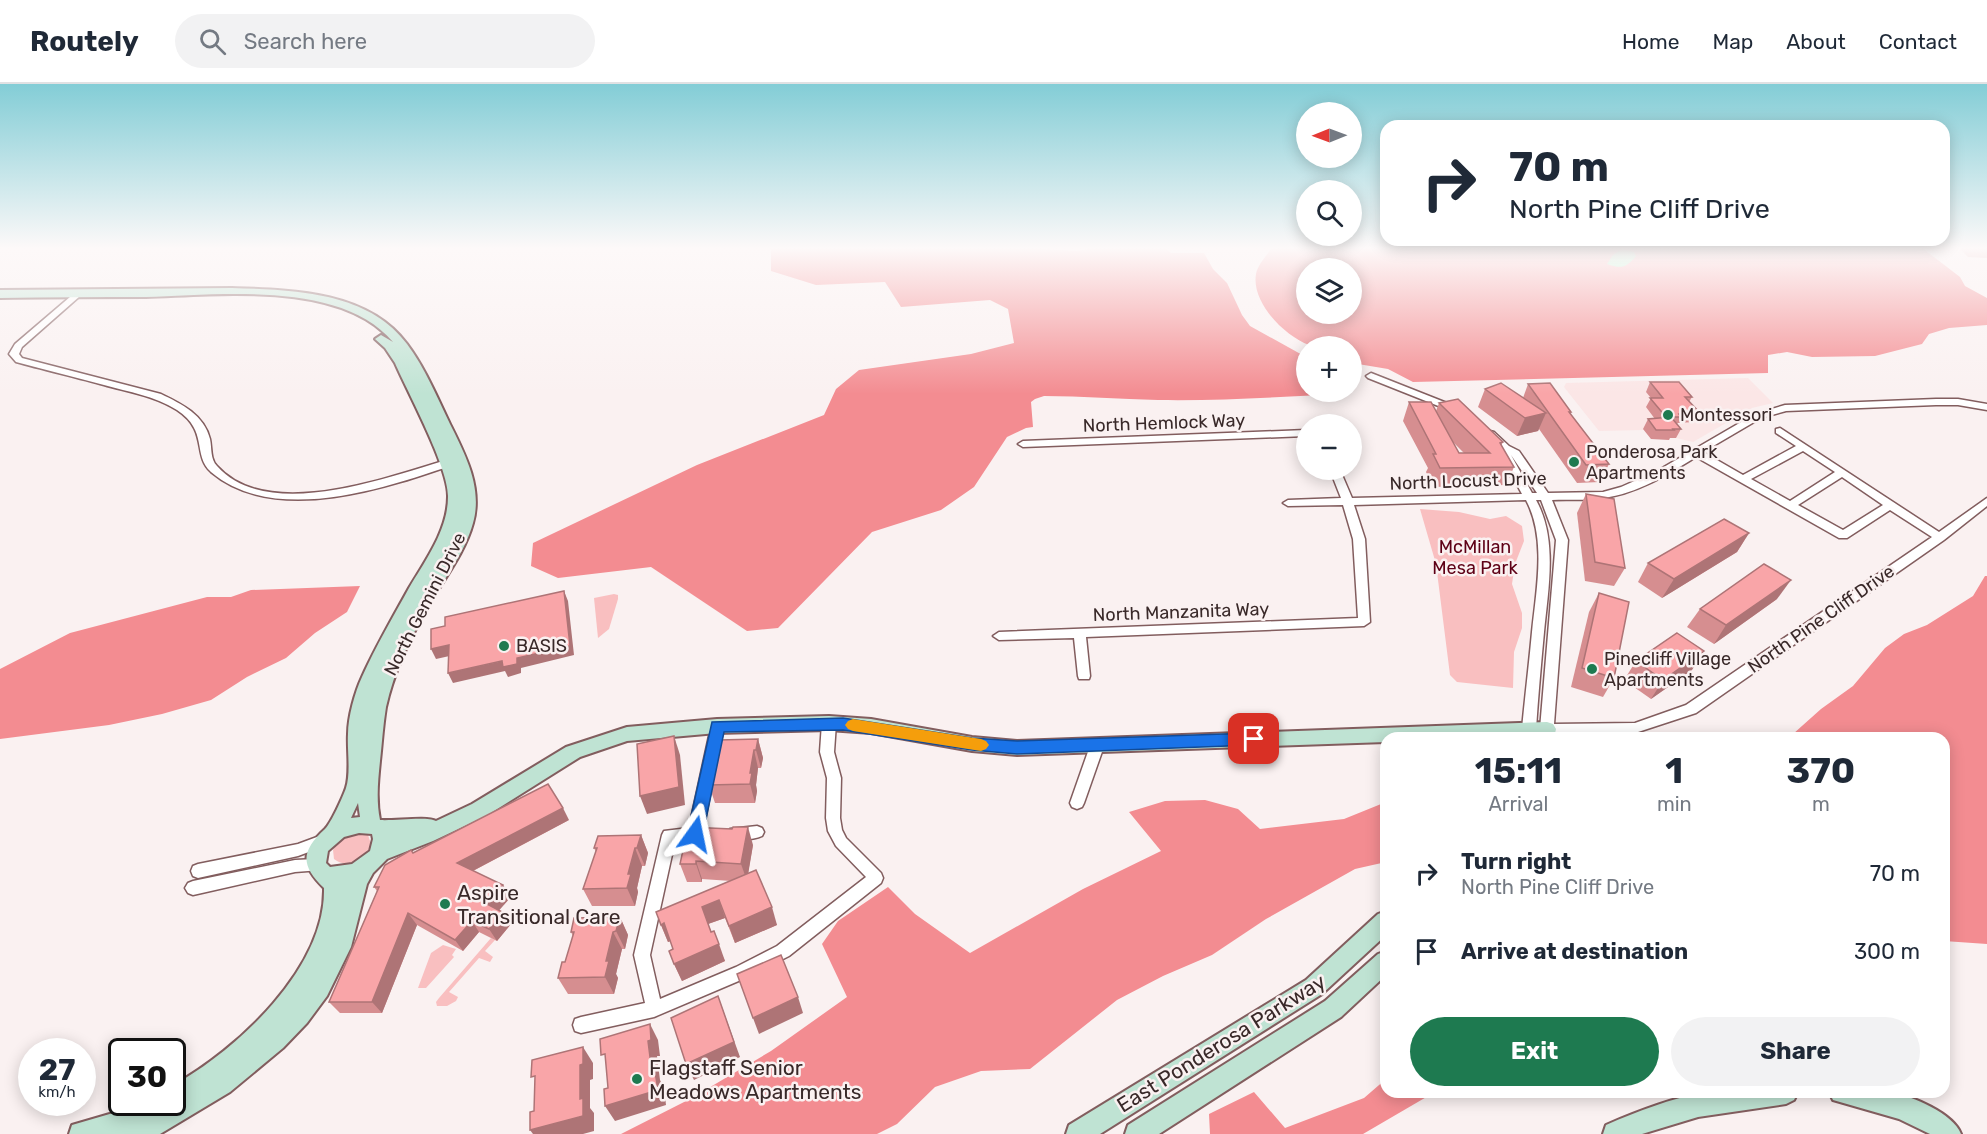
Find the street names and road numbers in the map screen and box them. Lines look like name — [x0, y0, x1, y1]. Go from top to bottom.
street label: North Hemlock Way — [1082, 409, 1246, 437]
street label: North Locust Drive — [1389, 467, 1547, 495]
street label: North Gemini Drive — [379, 529, 471, 679]
street label: North Pine Cliff Drive — [1743, 560, 1899, 678]
street label: North Manzanita Way — [1092, 598, 1270, 626]
street label: East Ponderosa Parkway — [1112, 968, 1330, 1118]

